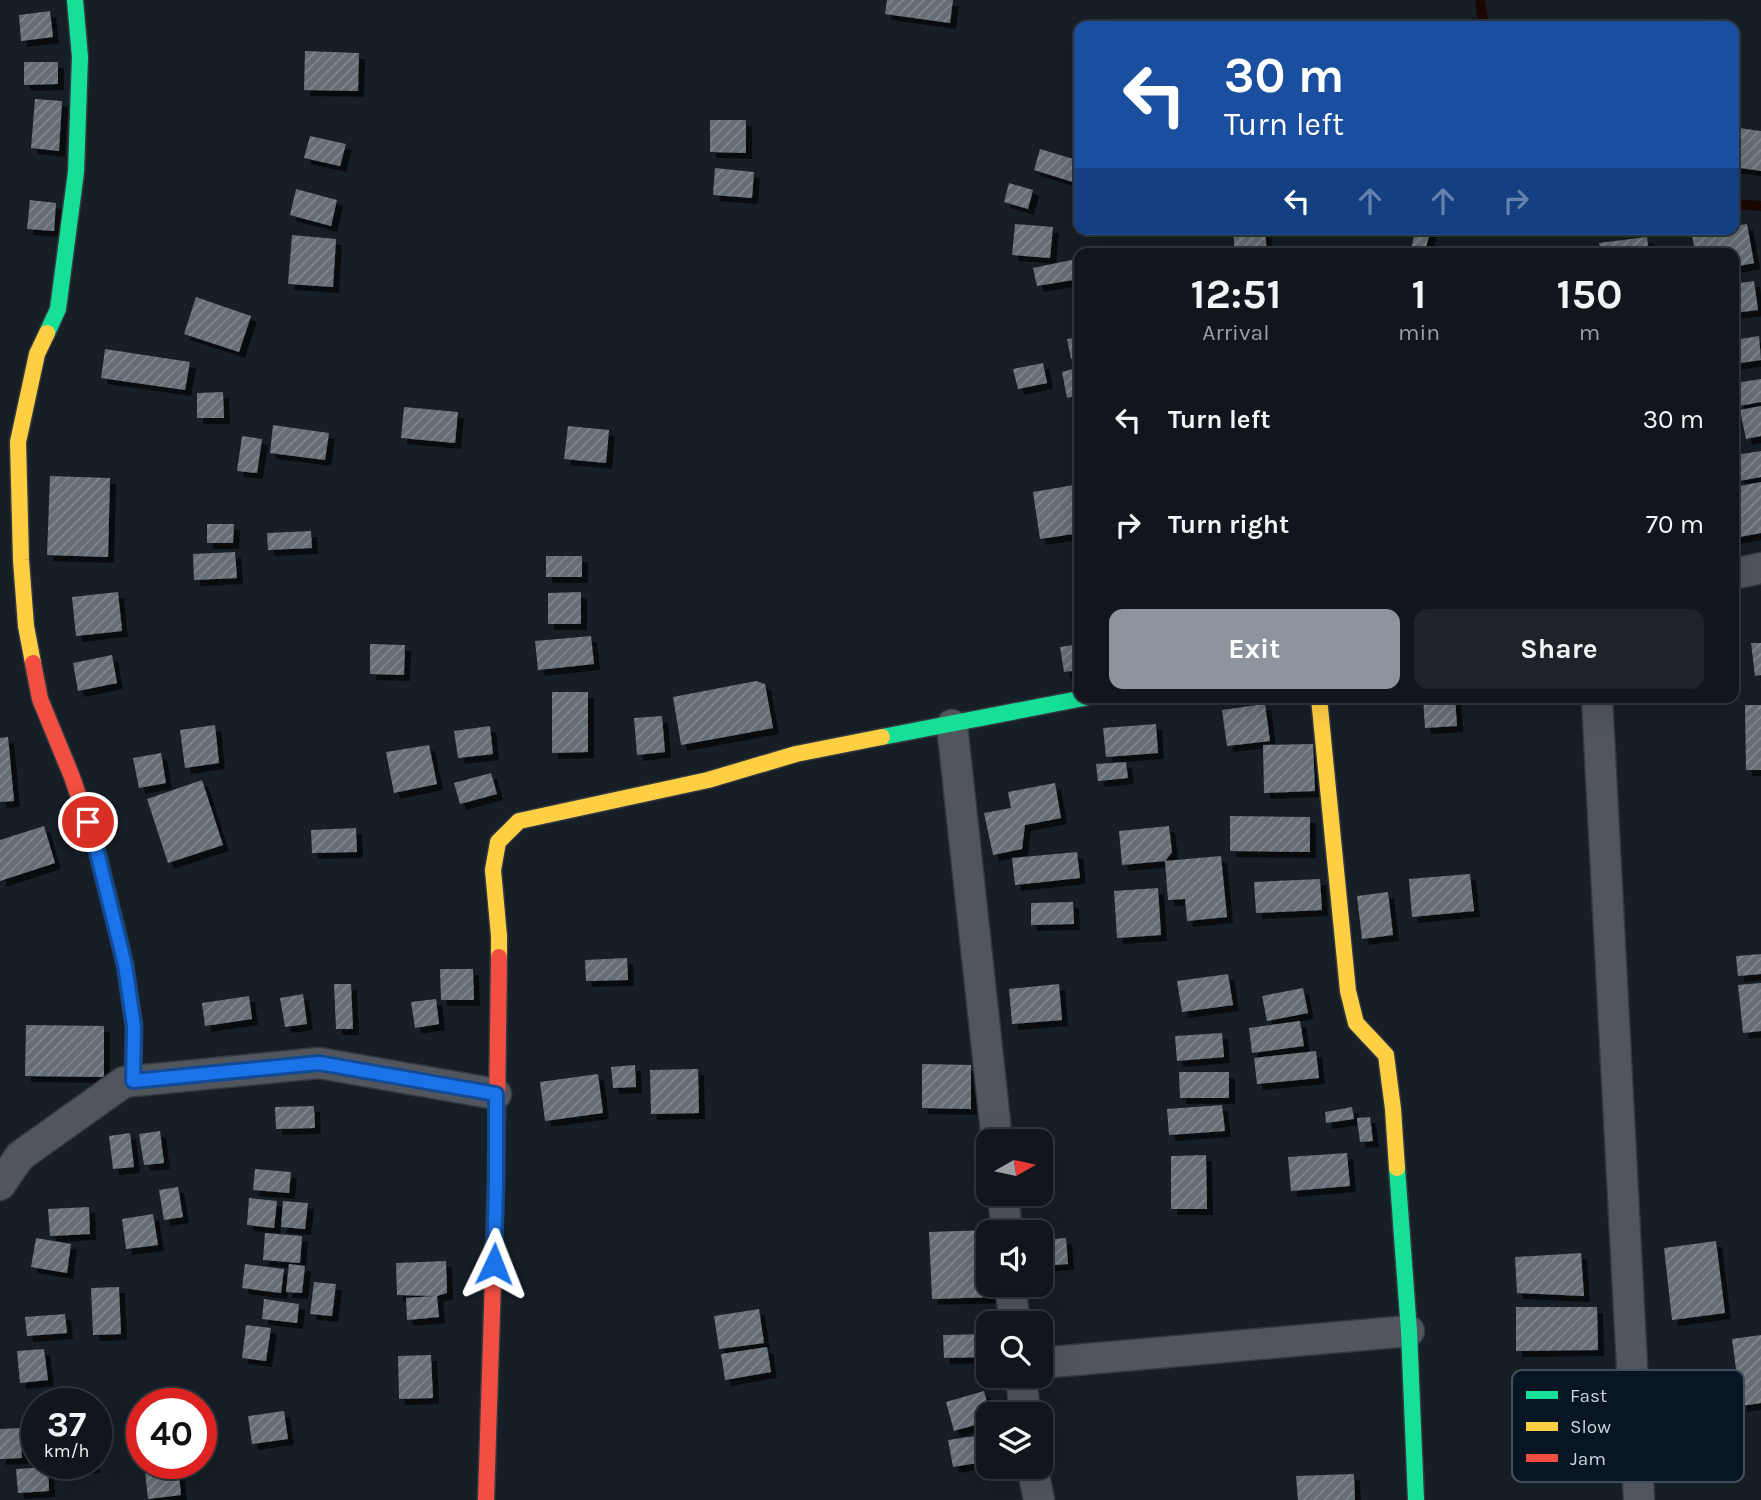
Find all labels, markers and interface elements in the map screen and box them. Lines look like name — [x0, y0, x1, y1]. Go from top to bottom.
text: 30 m — [1224, 47, 1344, 104]
icon: left — [1109, 49, 1200, 140]
text: Turn left — [1224, 106, 1344, 143]
icon: left — [1278, 182, 1316, 220]
icon: ahead — [1351, 182, 1389, 220]
icon: ahead — [1424, 182, 1462, 220]
icon: right — [1497, 182, 1535, 220]
text: 12:51 — [1190, 269, 1282, 319]
text: 1 — [1412, 269, 1427, 319]
text: 150 — [1557, 269, 1623, 319]
text: Arrival — [1202, 319, 1270, 346]
text: min — [1398, 319, 1440, 346]
text: m — [1579, 319, 1600, 346]
icon: left — [1109, 401, 1147, 439]
text: Turn left — [1168, 404, 1270, 435]
text: 30 m — [1643, 404, 1704, 435]
icon: right — [1109, 506, 1147, 544]
text: Turn right — [1168, 509, 1289, 540]
text: 70 m — [1646, 509, 1704, 540]
button: Exit — [1109, 609, 1400, 689]
button: Share — [1414, 609, 1704, 689]
pin — [58, 792, 118, 852]
icon: arrive — [69, 803, 107, 841]
north arrow — [976, 1129, 1054, 1206]
map controls — [976, 1129, 1053, 1479]
button: sound — [976, 1220, 1053, 1297]
position arrow — [457, 1227, 531, 1301]
button: search — [976, 1311, 1053, 1388]
legend — [1512, 1370, 1744, 1482]
text: Fast — [1570, 1385, 1607, 1407]
speed limit sign: 40 — [126, 1388, 217, 1479]
button: layers — [976, 1402, 1053, 1479]
text: 37 — [47, 1404, 86, 1445]
text: Slow — [1570, 1416, 1611, 1438]
text: km/h — [44, 1440, 89, 1462]
text: Jam — [1570, 1448, 1606, 1470]

